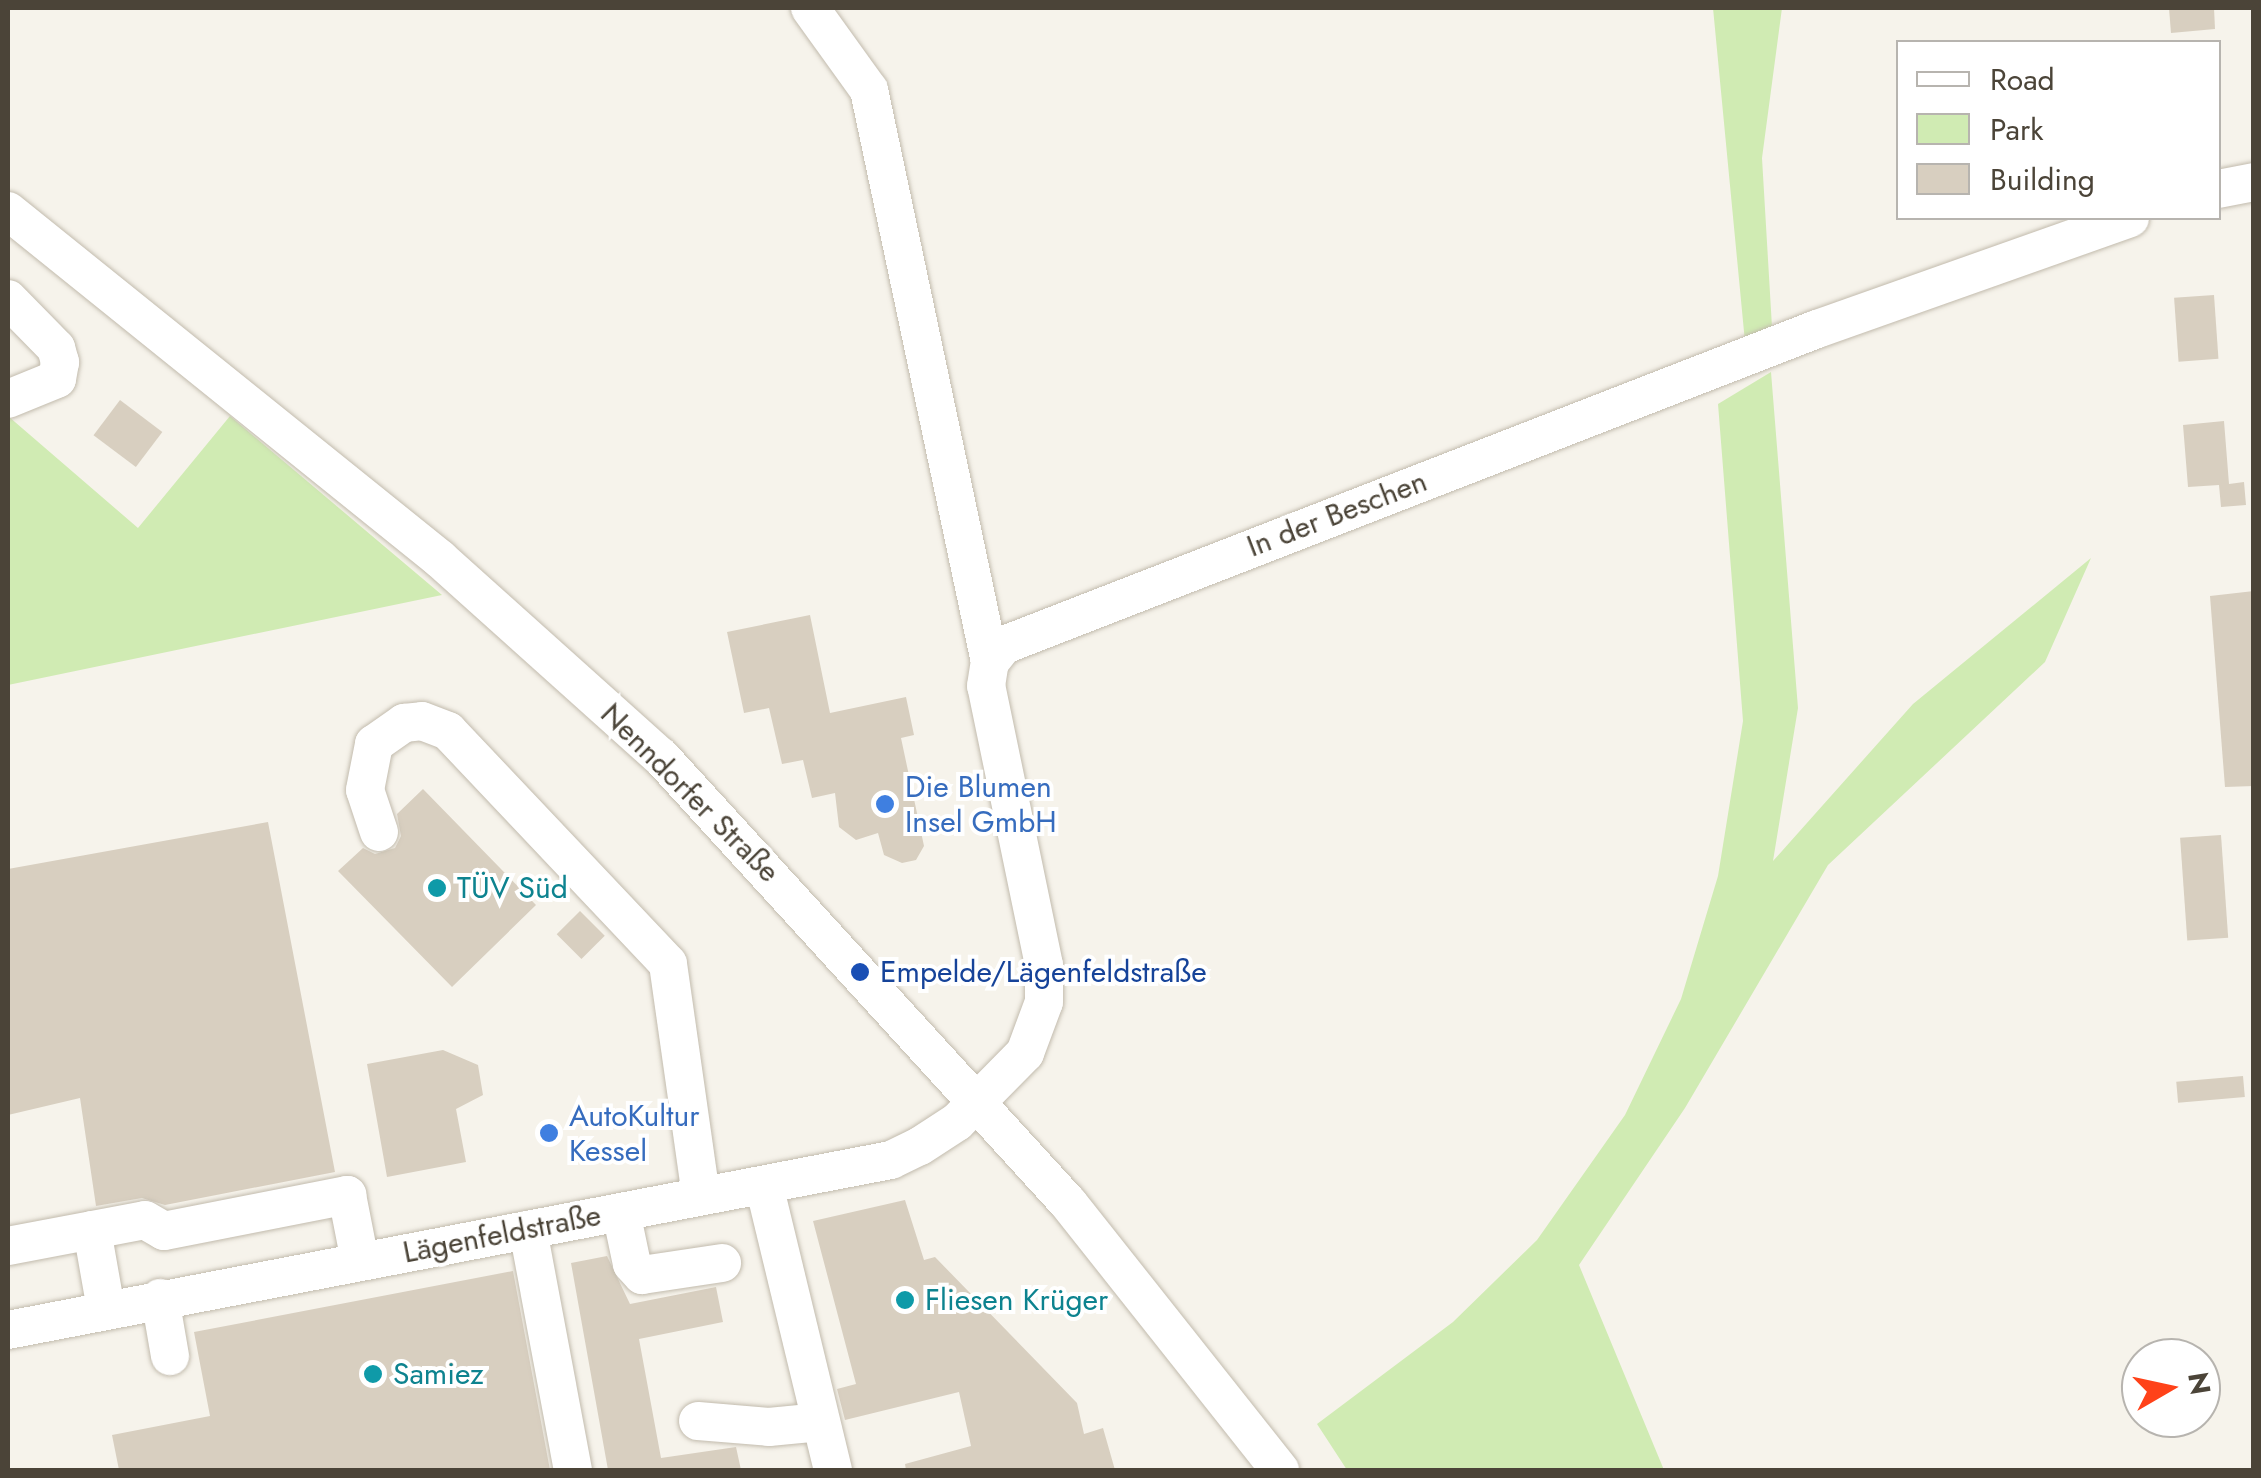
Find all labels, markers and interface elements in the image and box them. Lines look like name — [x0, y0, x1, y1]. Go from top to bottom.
legend — [1896, 40, 2221, 220]
text: Road — [1990, 58, 2055, 101]
text: Park — [1990, 108, 2043, 151]
text: Building — [1990, 158, 2095, 201]
street label: In der Beschen — [1242, 463, 1432, 565]
street label: Nenndorfer Straße — [593, 696, 787, 890]
place label: Die Blumen Insel GmbH — [905, 769, 1057, 840]
marker: Die Blumen Insel GmbH — [874, 793, 896, 815]
place label: TÜV Süd — [457, 870, 568, 906]
marker: TÜV Süd — [426, 877, 448, 899]
place label: Empelde/Lägenfeldstraße — [880, 954, 1207, 990]
marker: Empelde/Lägenfeldstraße — [849, 961, 871, 983]
place label: AutoKultur Kessel — [569, 1098, 699, 1168]
marker: AutoKultur Kessel — [538, 1122, 560, 1144]
street label: Lägenfeldstraße — [400, 1197, 604, 1271]
place label: Fliesen Krüger — [925, 1282, 1108, 1318]
marker: Fliesen Krüger — [894, 1289, 916, 1311]
north arrow — [2121, 1338, 2221, 1438]
place label: Samiez — [393, 1356, 484, 1392]
marker: Samiez — [362, 1363, 384, 1385]
text: N — [2177, 1369, 2221, 1398]

